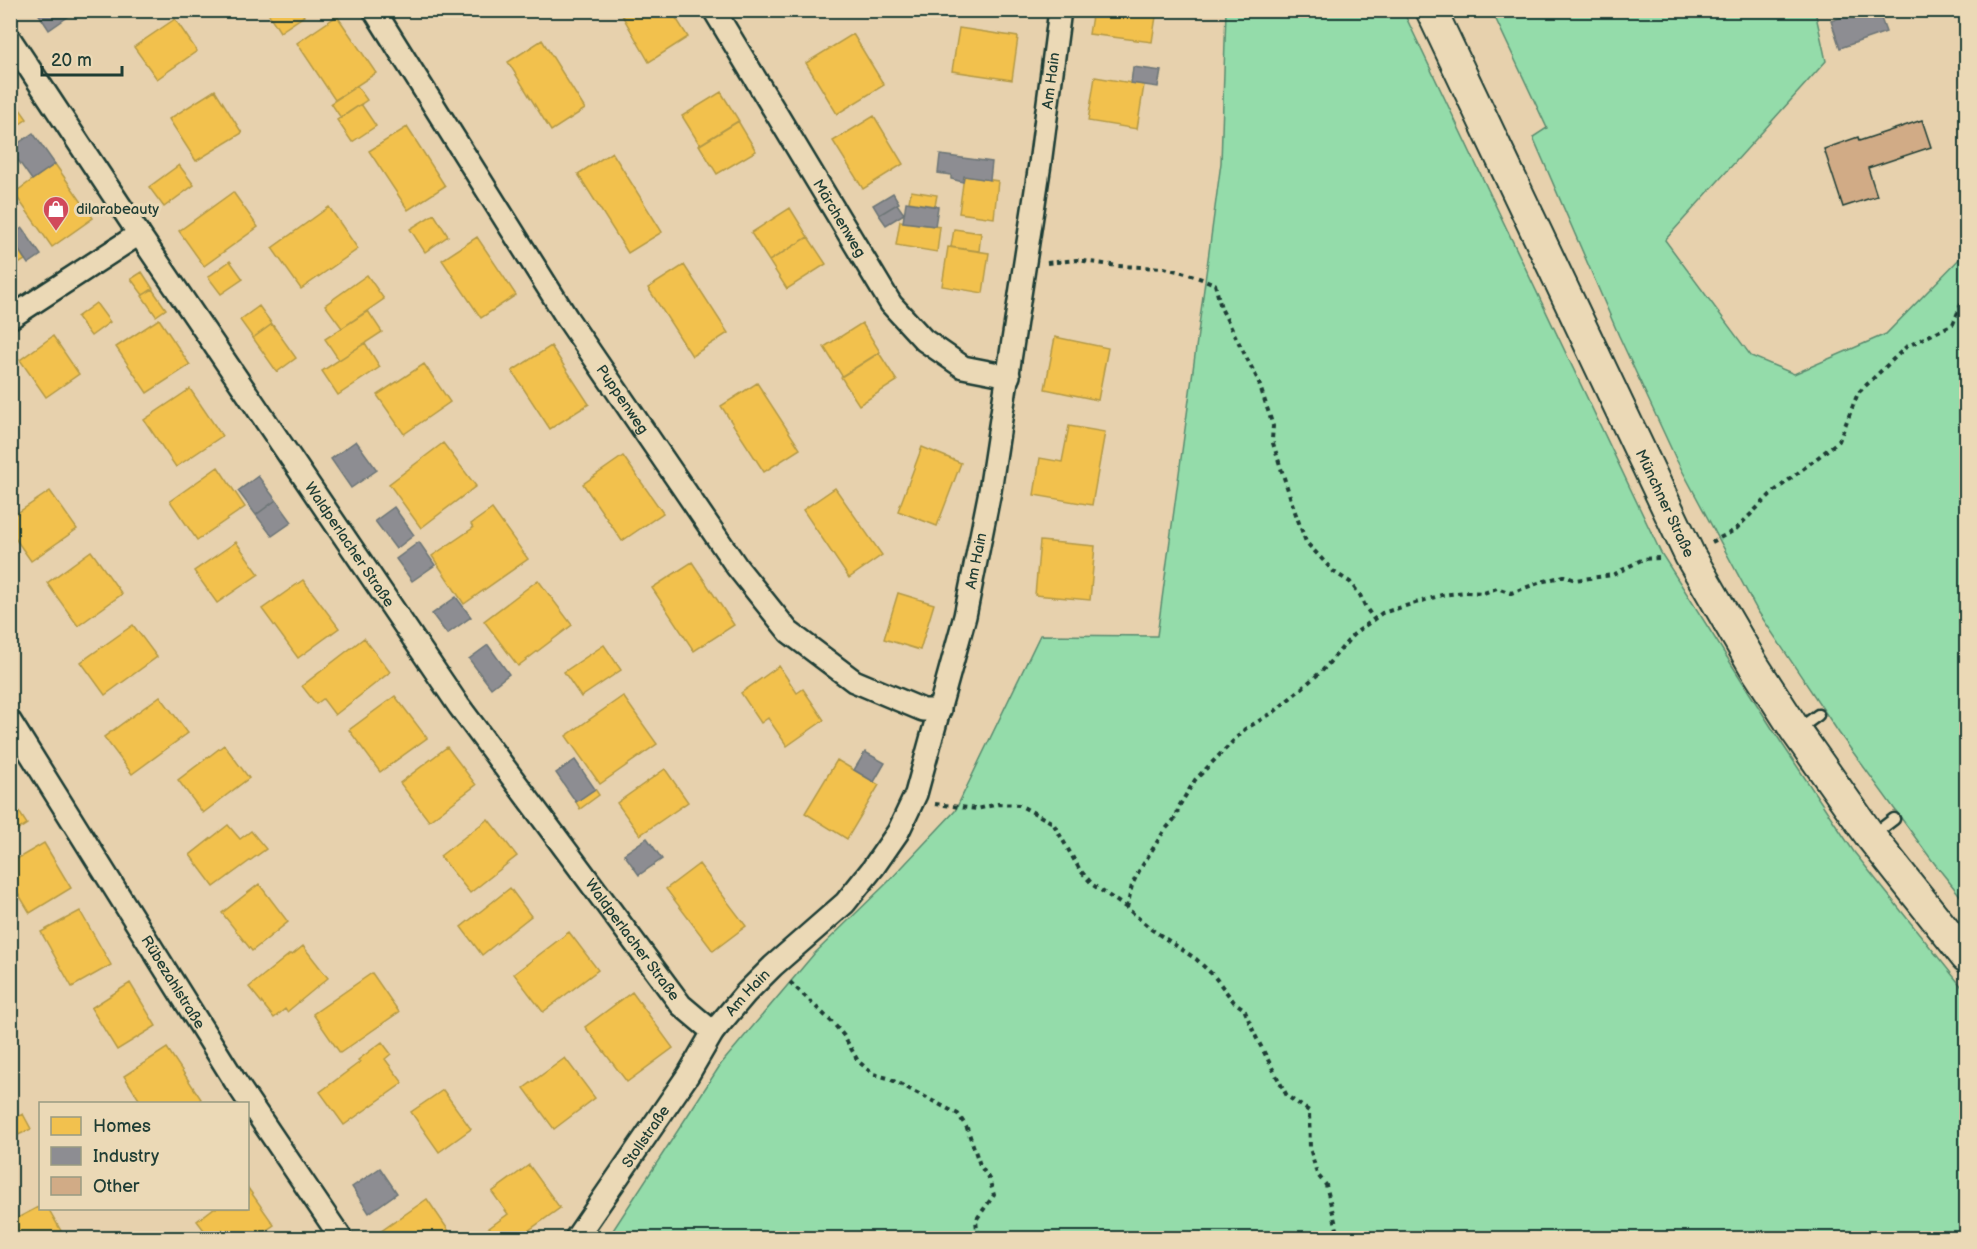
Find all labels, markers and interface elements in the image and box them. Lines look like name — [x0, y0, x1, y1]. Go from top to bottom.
scale bar — [42, 39, 122, 77]
text: 20 m — [51, 50, 92, 71]
street label: Am Hain — [1038, 51, 1064, 110]
street label: Märchenweg — [808, 176, 870, 261]
shop icon: dilarabeauty — [41, 194, 71, 232]
place label: dilarabeauty — [76, 200, 159, 219]
street label: Puppenweg — [592, 361, 653, 438]
street label: Münchner Straße — [1631, 446, 1698, 561]
street label: Waldperlacher Straße — [300, 479, 398, 611]
street label: Am Hain — [962, 531, 991, 591]
street label: Waldperlacher Straße — [581, 875, 684, 1005]
street label: Rübezahlstraße — [137, 932, 209, 1033]
street label: Am Hain — [722, 965, 774, 1020]
legend — [39, 1102, 249, 1210]
street label: Stollstraße — [618, 1102, 674, 1172]
text: Homes — [93, 1116, 151, 1137]
text: Industry — [93, 1146, 160, 1167]
text: Other — [93, 1176, 140, 1197]

